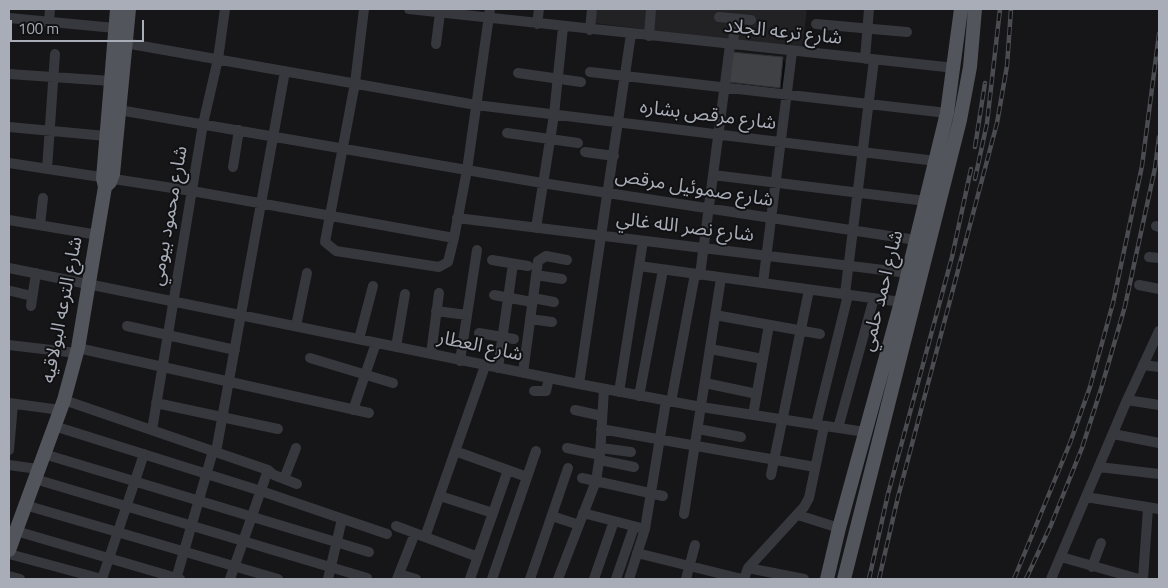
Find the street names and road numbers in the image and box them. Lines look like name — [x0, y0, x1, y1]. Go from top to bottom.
street label: شارع ترعه الجلاد — [723, 15, 843, 51]
street label: شارع مرقص بشاره — [639, 96, 777, 136]
street label: شارع محمود بيومي — [146, 144, 194, 288]
street label: شارع صموئيل مرقص — [613, 165, 775, 213]
street label: شارع نصر الله غالي — [615, 208, 755, 248]
street label: شارع احمد حلمي — [857, 228, 909, 354]
street label: شارع الترعه البولاقيه — [38, 235, 88, 385]
street label: شارع العطار — [435, 327, 525, 367]

